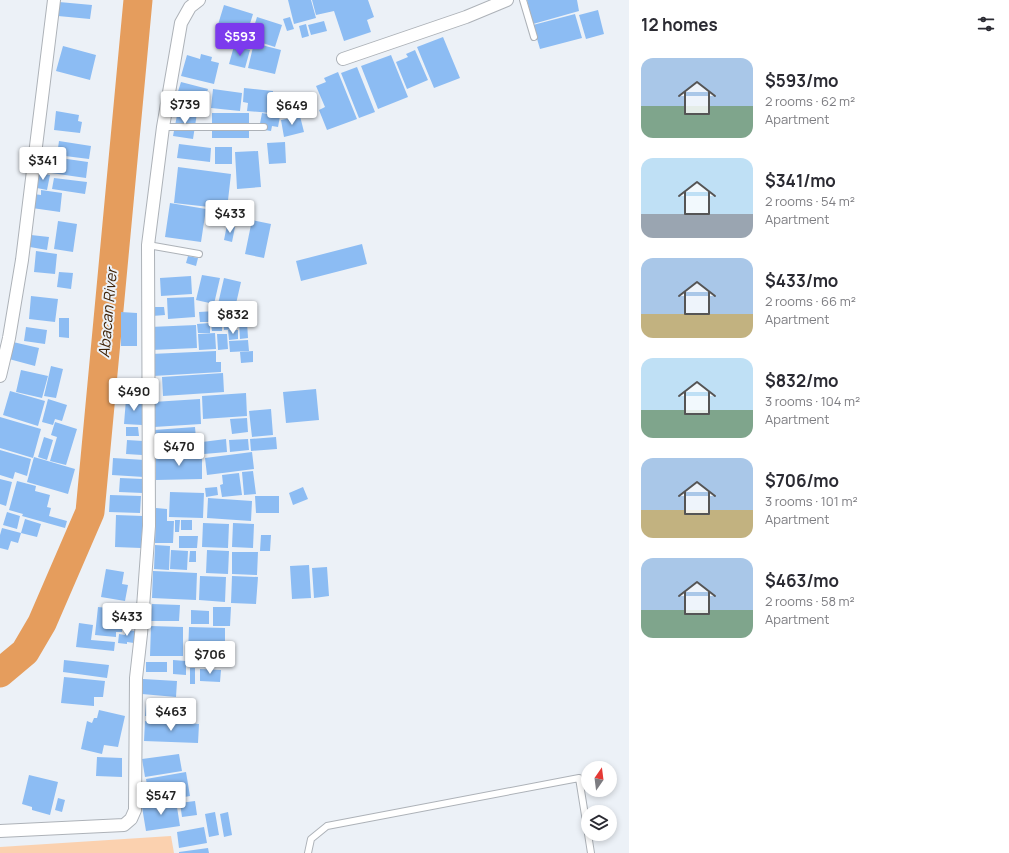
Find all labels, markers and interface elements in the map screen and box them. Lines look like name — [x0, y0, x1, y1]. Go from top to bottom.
text: 12 homes — [641, 13, 718, 36]
icon: filters — [975, 13, 997, 35]
pin: $593 — [216, 23, 264, 57]
text: $593 — [224, 27, 256, 45]
text: $593/mo — [765, 69, 839, 92]
icon: home — [673, 74, 721, 122]
pin: $739 — [161, 91, 209, 125]
pin: $649 — [268, 92, 316, 126]
text: 2 rooms · 62 m² — [765, 92, 855, 110]
text: $739 — [170, 95, 200, 113]
text: $649 — [276, 96, 308, 114]
text: Apartment — [765, 110, 829, 128]
pin: $341 — [19, 147, 67, 181]
text: $341 — [28, 151, 58, 169]
text: $341/mo — [765, 169, 836, 192]
icon: home — [673, 174, 721, 222]
text: 2 rooms · 54 m² — [765, 192, 855, 210]
pin: $433 — [206, 200, 254, 234]
text: $433 — [214, 204, 246, 222]
text: Apartment — [765, 210, 829, 228]
water label: Abacan River — [93, 265, 122, 359]
text: $433/mo — [765, 269, 838, 292]
icon: home — [673, 274, 721, 322]
text: 2 rooms · 66 m² — [765, 292, 856, 310]
pin: $832 — [209, 301, 257, 335]
text: $832 — [217, 305, 249, 323]
text: Apartment — [765, 310, 829, 328]
text: $832/mo — [765, 369, 839, 392]
icon: home — [673, 374, 721, 422]
pin: $490 — [110, 378, 158, 412]
text: $490 — [118, 382, 150, 400]
text: 3 rooms · 104 m² — [765, 392, 860, 410]
text: Apartment — [765, 410, 829, 428]
pin: $470 — [155, 433, 203, 467]
text: $470 — [163, 437, 195, 455]
text: $706/mo — [765, 469, 839, 492]
icon: home — [673, 474, 721, 522]
text: 3 rooms · 101 m² — [765, 492, 858, 510]
text: Apartment — [765, 510, 829, 528]
text: $463/mo — [765, 569, 839, 592]
icon: home — [673, 574, 721, 622]
text: 2 rooms · 58 m² — [765, 592, 855, 610]
pin: $433 — [103, 603, 151, 637]
text: $433 — [111, 607, 143, 625]
text: Apartment — [765, 610, 829, 628]
pin: $706 — [186, 641, 234, 675]
text: $706 — [194, 645, 226, 663]
pin: $463 — [147, 698, 195, 732]
text: $463 — [155, 702, 187, 720]
north arrow — [581, 761, 617, 797]
map controls — [581, 761, 617, 841]
pin: $547 — [137, 782, 185, 816]
text: $547 — [146, 786, 176, 804]
button: layers — [581, 805, 617, 841]

